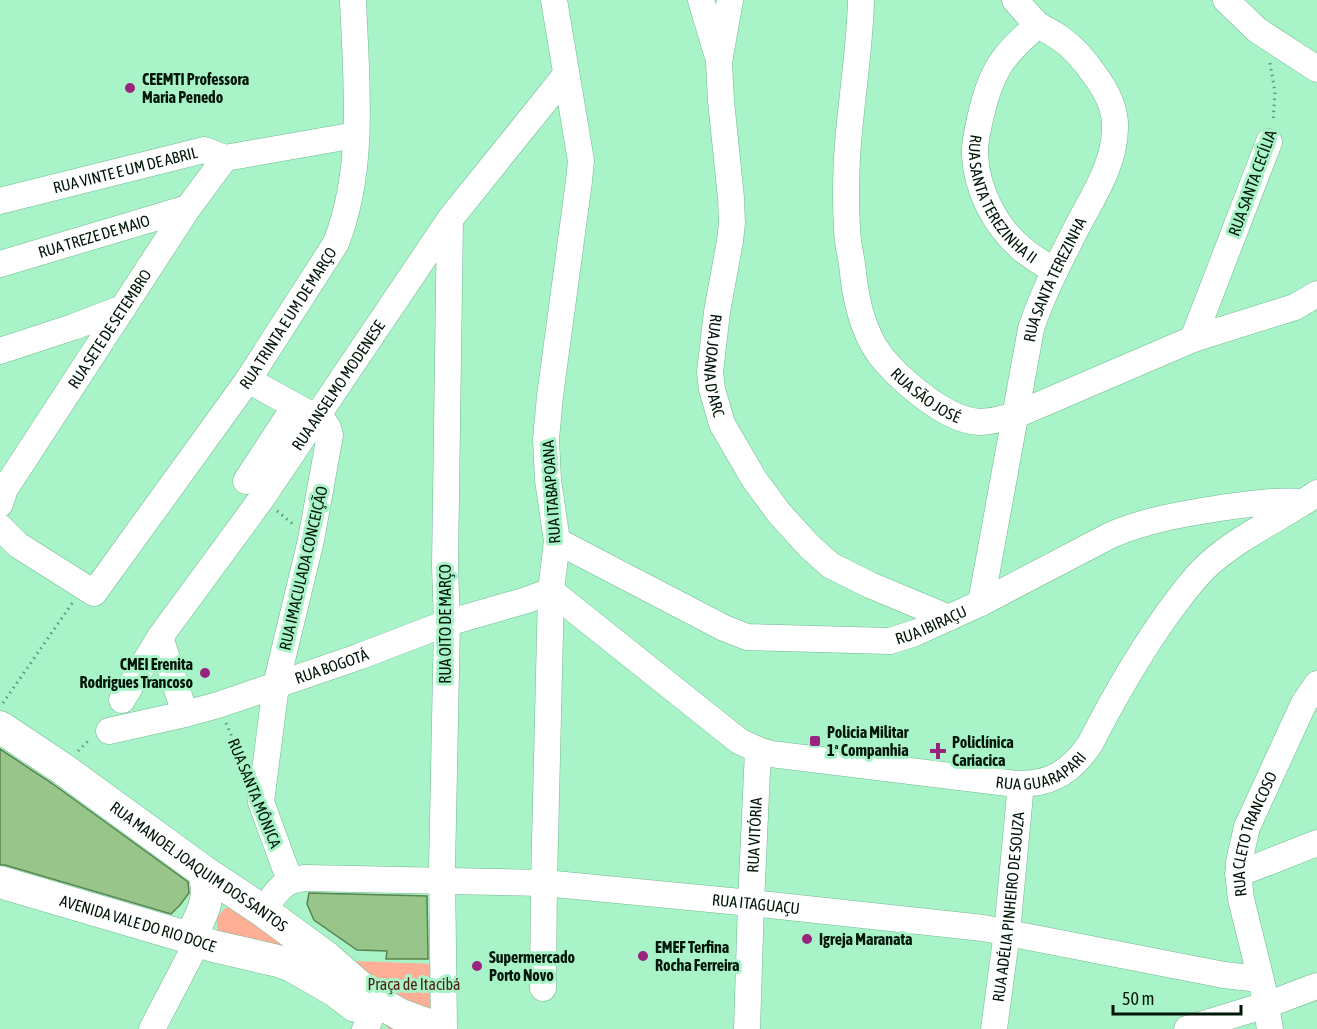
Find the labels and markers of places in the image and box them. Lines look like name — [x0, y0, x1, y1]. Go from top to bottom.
place label: CEEMTI Professora Maria Penedo — [142, 70, 249, 106]
marker: CEEMTI Professora Maria Penedo — [123, 81, 137, 95]
place label: CMEI Erenita Rodrigues Trancoso — [80, 655, 193, 691]
marker: CMEI Erenita Rodrigues Trancoso — [198, 666, 212, 680]
place label: Policia Militar 1ª Companhia — [827, 723, 909, 759]
place label: Policlínica Cariacica — [952, 733, 1014, 769]
marker: Policia Militar 1ª Companhia — [808, 734, 822, 748]
marker: Policlínica Cariacica — [929, 742, 947, 760]
place label: Igreja Maranata — [819, 930, 913, 948]
marker: Igreja Maranata — [800, 932, 814, 946]
place label: EMEF Terfina Rocha Ferreira — [655, 938, 739, 974]
place label: Supermercado Porto Novo — [489, 948, 575, 984]
marker: EMEF Terfina Rocha Ferreira — [636, 949, 650, 963]
marker: Supermercado Porto Novo — [470, 959, 484, 973]

